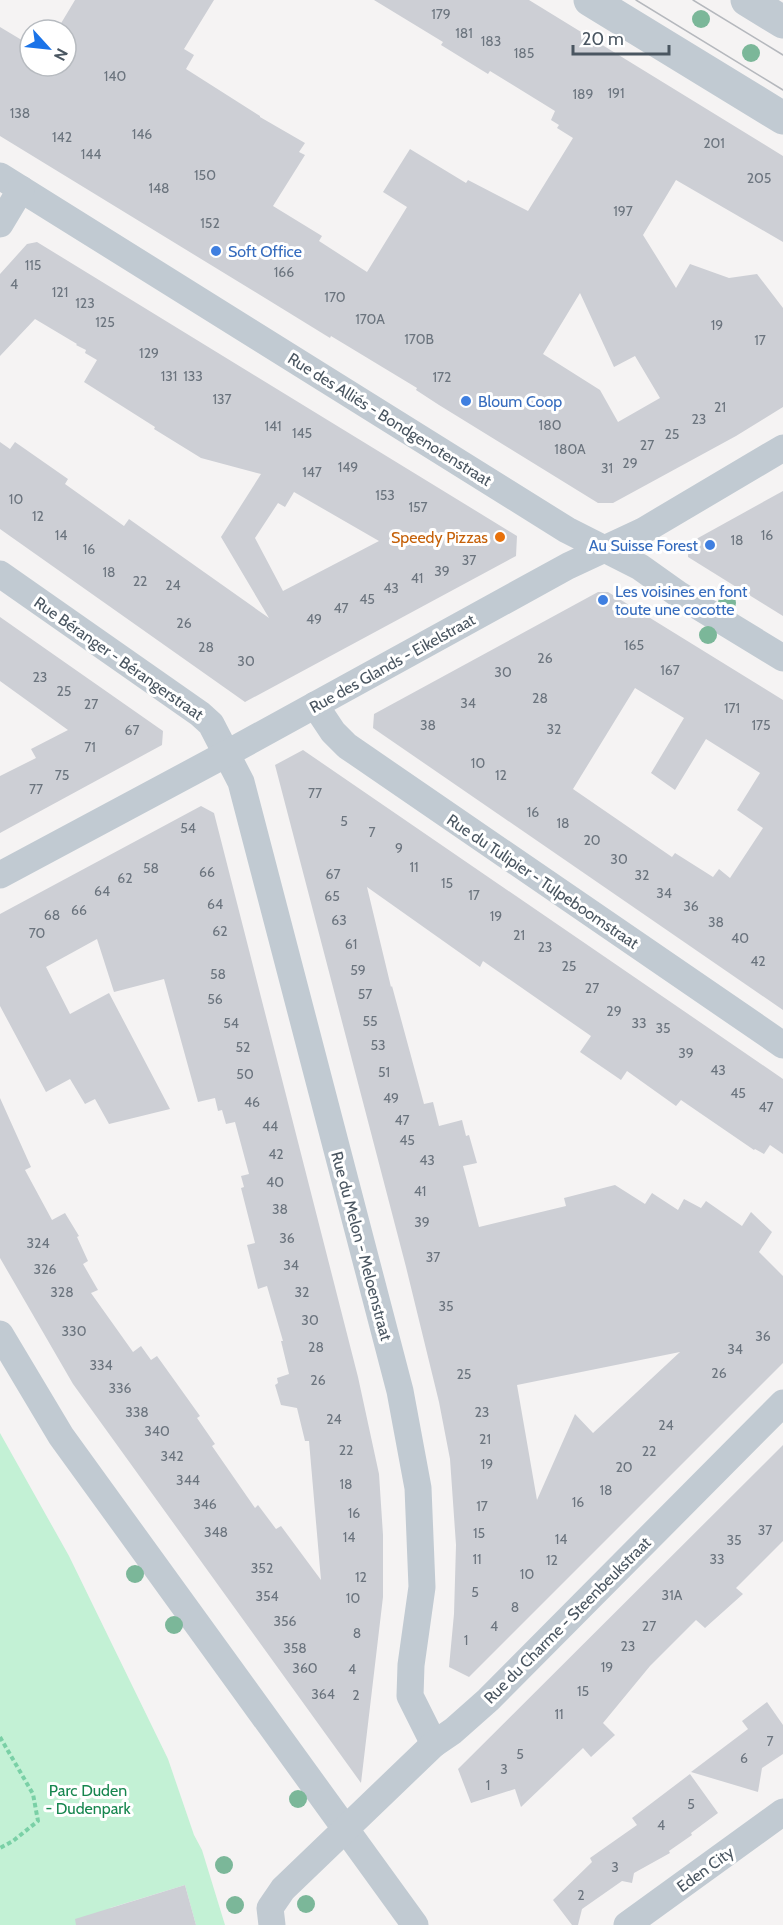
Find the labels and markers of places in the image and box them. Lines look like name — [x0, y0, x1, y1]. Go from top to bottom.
place label: Soft Office — [228, 242, 302, 261]
marker: Soft Office — [209, 244, 223, 258]
place label: Bloum Coop — [478, 392, 562, 411]
marker: Bloum Coop — [459, 394, 473, 408]
place label: Speedy Pizzas — [391, 528, 488, 547]
marker: Speedy Pizzas — [493, 530, 507, 544]
place label: Au Suisse Forest — [589, 536, 699, 555]
marker: Au Suisse Forest — [703, 538, 717, 552]
place label: Les voisines en font toute une cocotte — [615, 582, 748, 619]
marker: Les voisines en font toute une cocotte — [596, 593, 610, 607]

